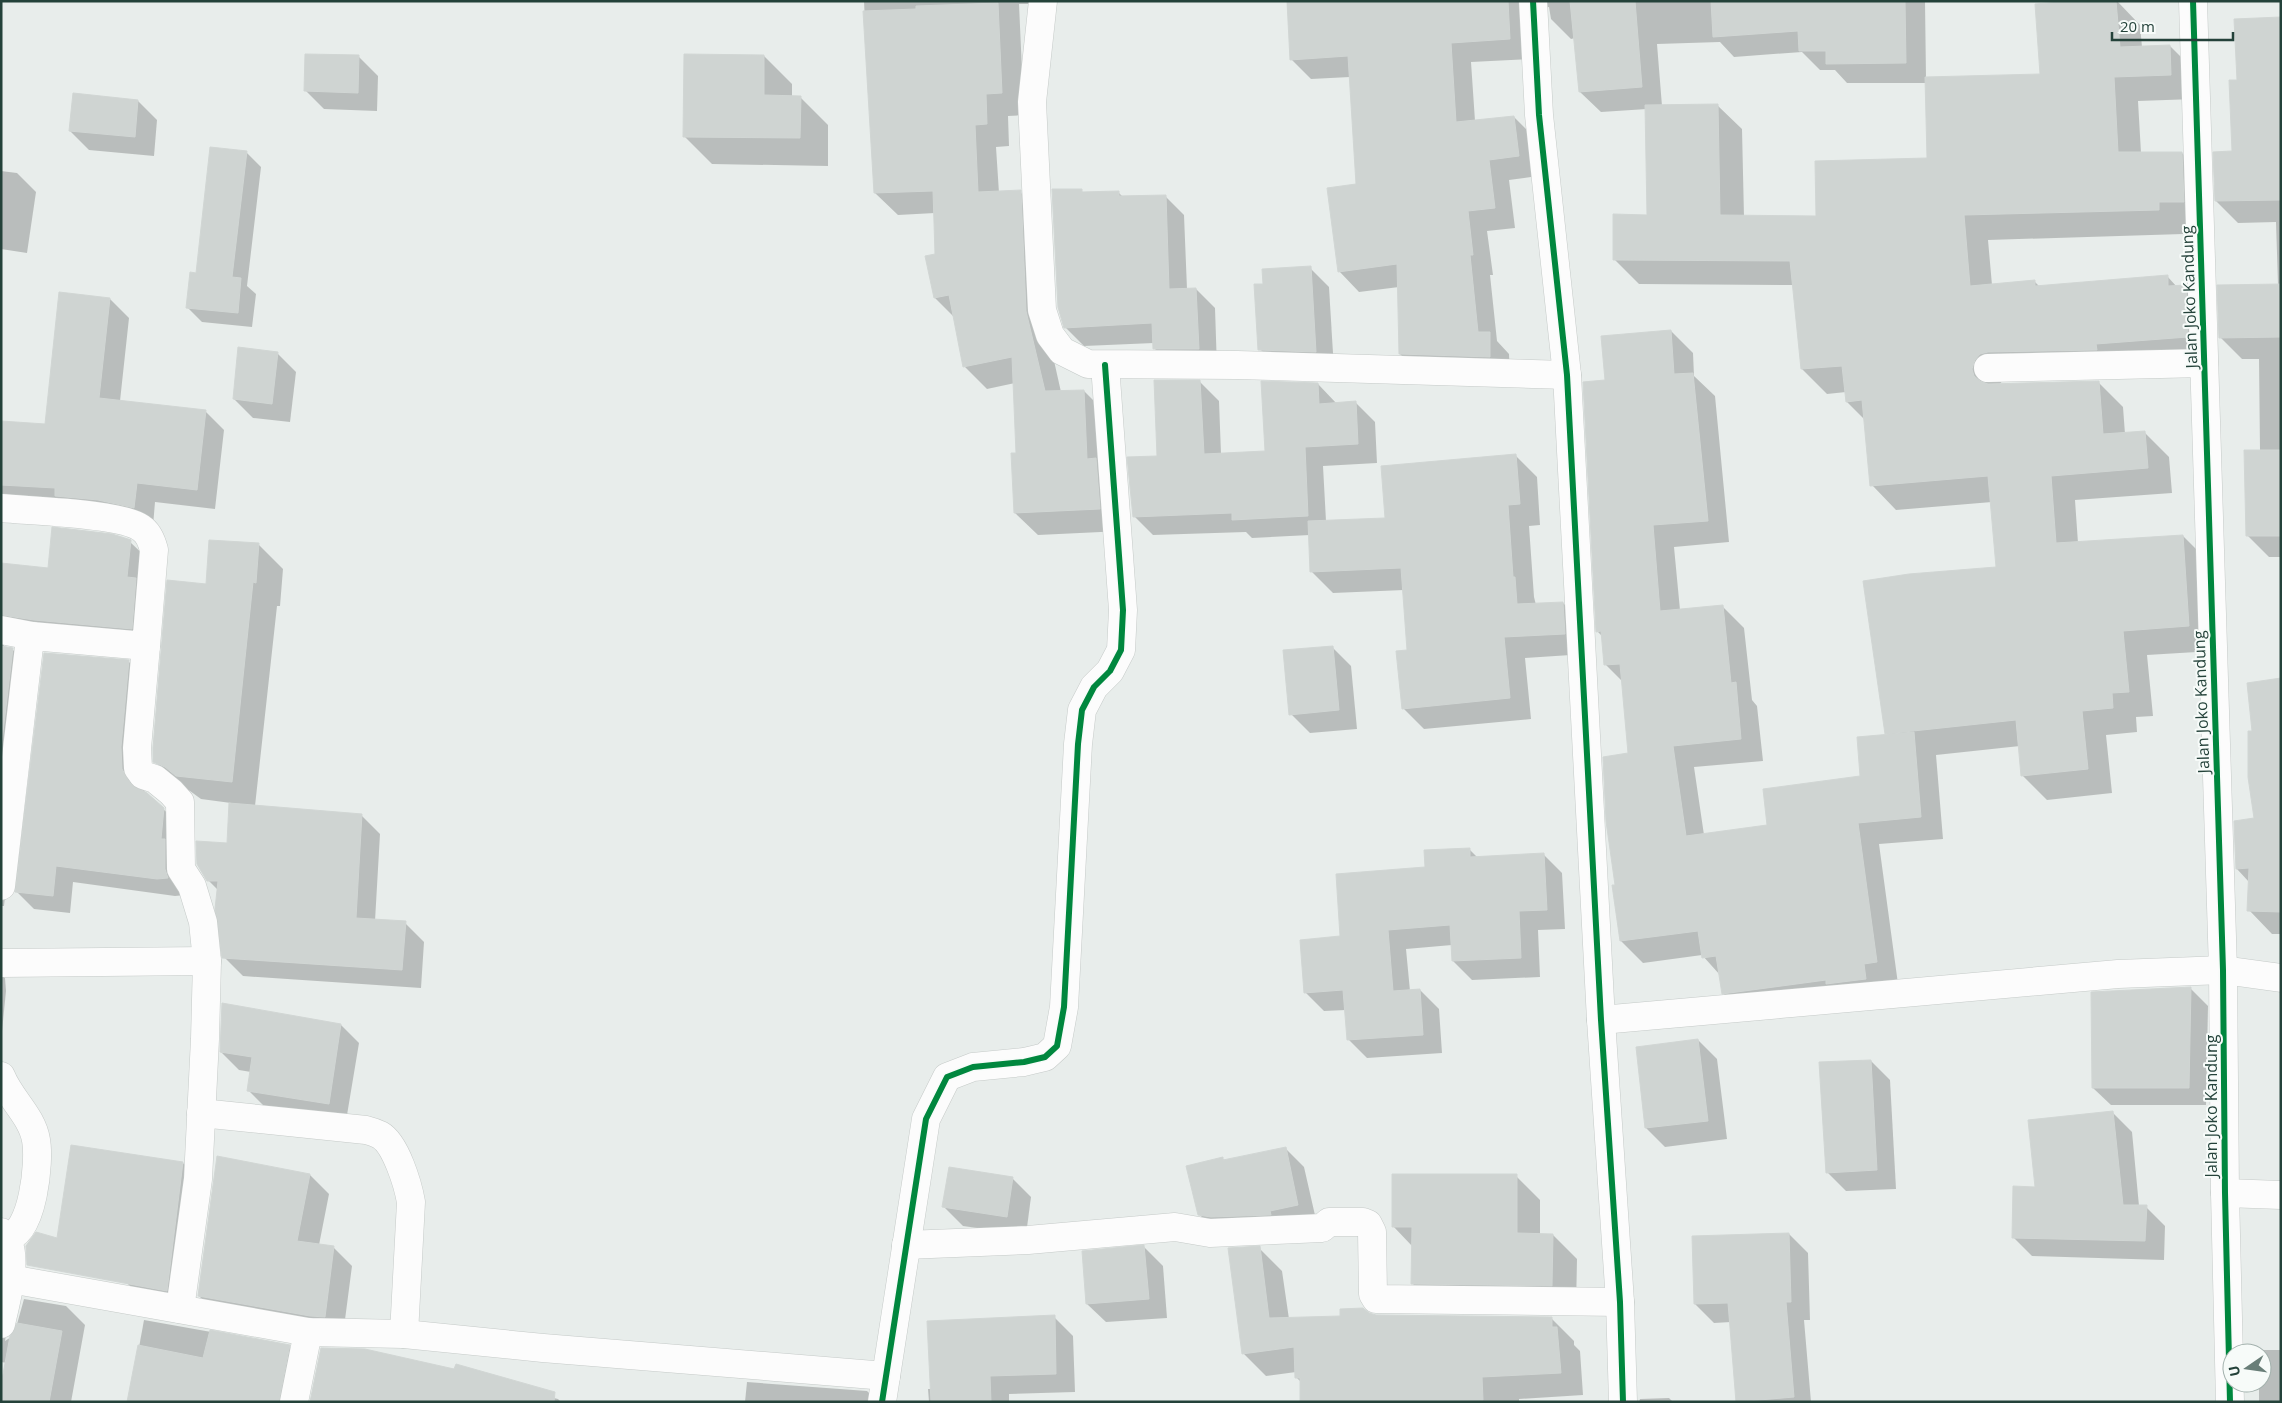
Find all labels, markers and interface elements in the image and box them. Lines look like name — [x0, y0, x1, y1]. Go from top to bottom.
scale bar — [2112, 10, 2233, 42]
text: 20 m — [2120, 16, 2155, 36]
street label: Jalan Joko Kandung — [2176, 225, 2203, 371]
street label: Jalan Joko Kandung — [2188, 630, 2215, 776]
street label: Jalan Joko Kandung — [2200, 1034, 2222, 1179]
north arrow — [2222, 1343, 2272, 1393]
text: U — [2223, 1364, 2244, 1378]

